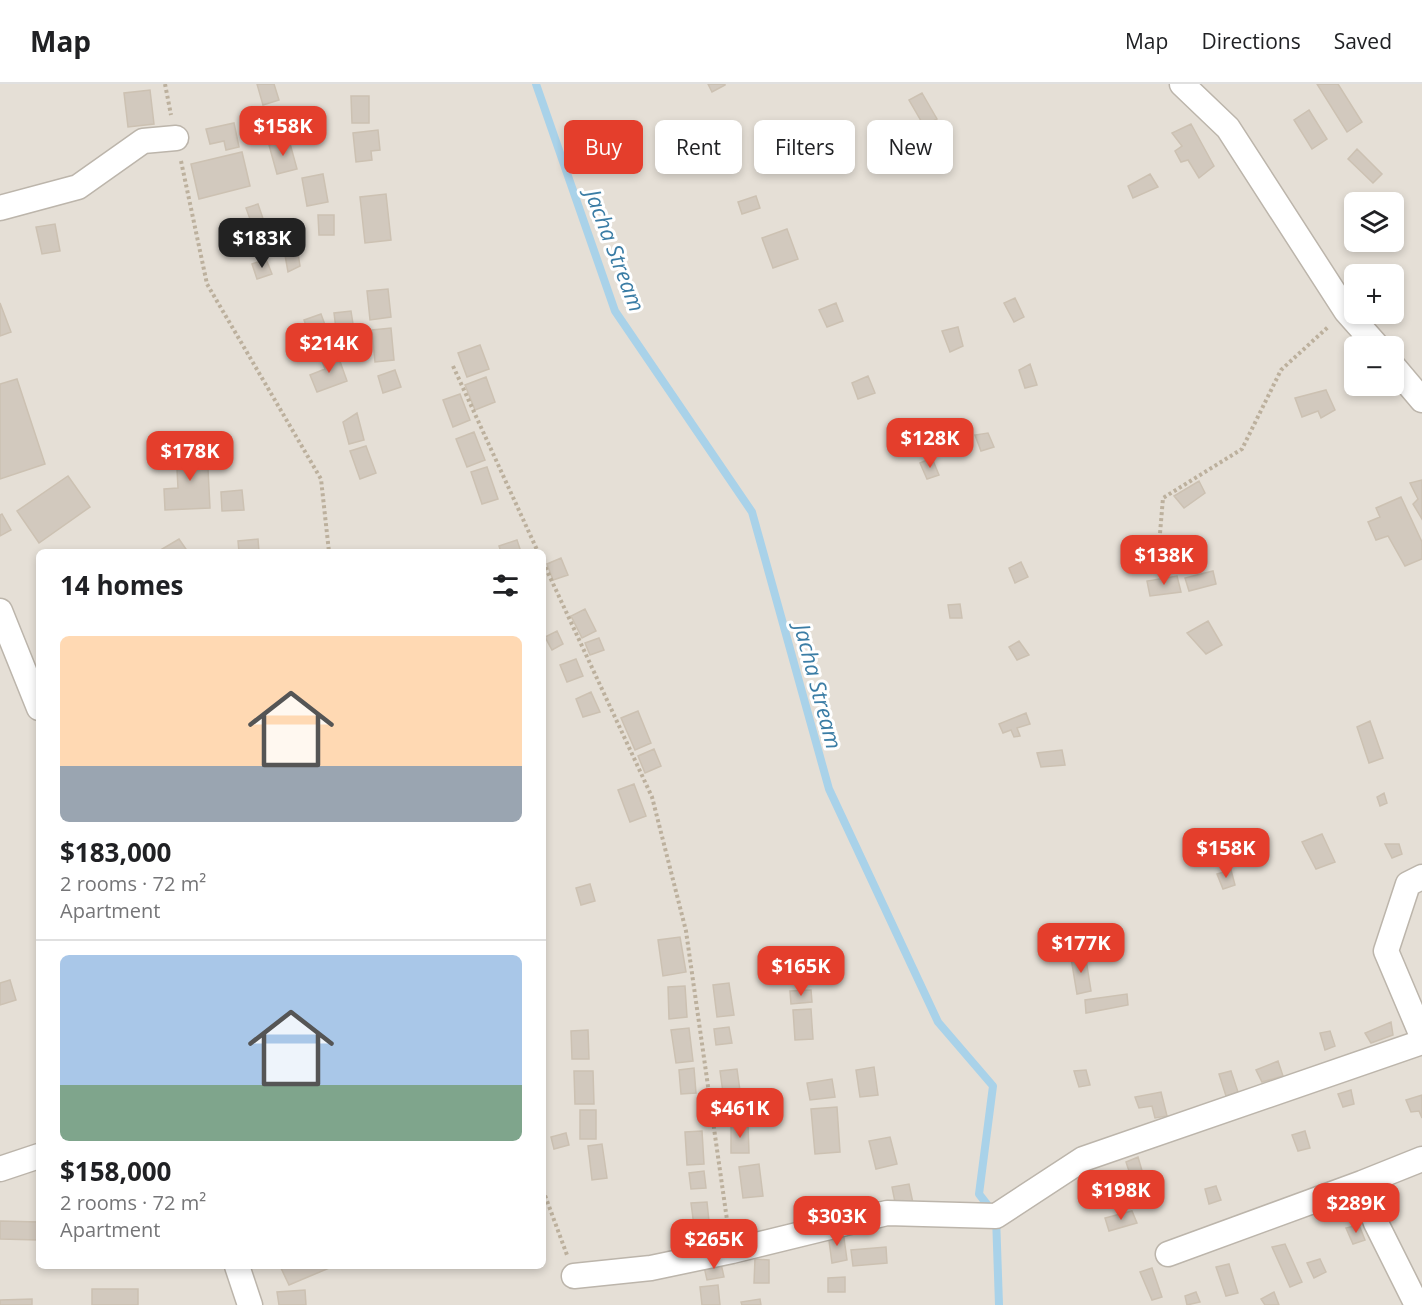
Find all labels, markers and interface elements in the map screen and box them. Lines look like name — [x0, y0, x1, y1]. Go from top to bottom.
text: Map — [30, 22, 91, 60]
text: Map — [1125, 27, 1168, 55]
text: Directions — [1201, 27, 1301, 55]
text: Saved — [1334, 27, 1392, 55]
pin: $158K — [241, 106, 325, 157]
text: $158K — [253, 112, 313, 139]
chip: Buy — [564, 120, 643, 174]
chip: Rent — [655, 120, 742, 174]
chip: Filters — [754, 120, 855, 174]
chip: New — [867, 120, 953, 174]
water label: Jacha Stream — [577, 181, 653, 315]
map controls — [1344, 192, 1404, 396]
button: layers — [1344, 192, 1404, 252]
pin: $183K — [220, 218, 304, 269]
text: $183K — [232, 224, 292, 251]
button: + — [1344, 264, 1404, 324]
pin: $214K — [287, 323, 371, 374]
text: $214K — [299, 329, 359, 356]
button: − — [1344, 336, 1404, 396]
pin: $128K — [888, 418, 972, 469]
text: $128K — [900, 424, 960, 451]
pin: $178K — [148, 431, 232, 482]
text: $178K — [160, 437, 220, 464]
pin: $138K — [1122, 535, 1206, 586]
text: $138K — [1134, 541, 1194, 568]
text: 14 homes — [60, 567, 184, 603]
icon: filters — [489, 569, 522, 602]
water label: Jacha Stream — [787, 616, 850, 752]
icon: home — [237, 675, 345, 783]
pin: $158K — [1184, 828, 1268, 879]
text: $183,000 — [60, 834, 171, 870]
text: $158K — [1196, 834, 1256, 861]
text: 2 rooms · 72 m² — [60, 870, 206, 897]
text: Apartment — [60, 897, 160, 924]
pin: $177K — [1039, 923, 1123, 974]
text: $177K — [1051, 929, 1111, 956]
pin: $165K — [759, 946, 843, 997]
text: $165K — [771, 952, 831, 979]
icon: home — [237, 994, 345, 1102]
pin: $461K — [698, 1088, 782, 1139]
text: $461K — [710, 1094, 770, 1121]
text: $158,000 — [60, 1153, 171, 1189]
pin: $198K — [1079, 1170, 1163, 1221]
text: $198K — [1091, 1176, 1151, 1203]
pin: $289K — [1314, 1183, 1398, 1234]
text: 2 rooms · 72 m² — [60, 1189, 206, 1216]
text: $289K — [1326, 1189, 1386, 1216]
pin: $303K — [795, 1196, 879, 1247]
text: $303K — [807, 1202, 867, 1229]
text: Apartment — [60, 1216, 160, 1243]
pin: $265K — [672, 1219, 756, 1270]
text: $265K — [684, 1225, 744, 1252]

